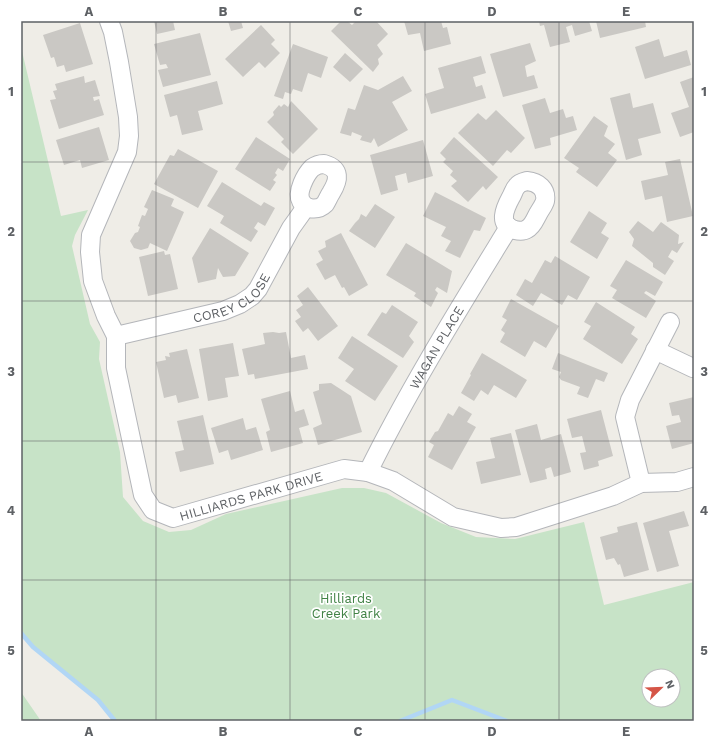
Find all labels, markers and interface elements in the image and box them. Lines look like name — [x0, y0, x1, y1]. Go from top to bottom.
text: A — [85, 4, 94, 19]
text: B — [219, 4, 228, 19]
text: C — [354, 4, 363, 19]
text: D — [487, 4, 497, 19]
text: E — [622, 4, 630, 19]
text: 1 — [8, 84, 14, 99]
text: 1 — [701, 84, 707, 99]
text: 2 — [7, 224, 15, 239]
text: 2 — [700, 224, 708, 239]
street label: COREY CLOSE — [191, 271, 273, 326]
street label: WAGAN PLACE — [407, 304, 467, 392]
text: 3 — [7, 364, 15, 379]
text: 3 — [700, 364, 708, 379]
street label: HILLIARDS PARK DRIVE — [178, 469, 324, 524]
text: 4 — [7, 503, 16, 518]
text: 4 — [700, 503, 709, 518]
park label: Hilliards Creek Park — [312, 591, 381, 621]
text: 5 — [7, 643, 15, 658]
text: 5 — [700, 643, 708, 658]
north arrow — [641, 668, 681, 708]
text: N — [662, 678, 677, 691]
text: A — [85, 724, 94, 739]
text: B — [219, 724, 228, 739]
text: C — [354, 724, 363, 739]
text: D — [487, 724, 497, 739]
text: E — [622, 724, 630, 739]

